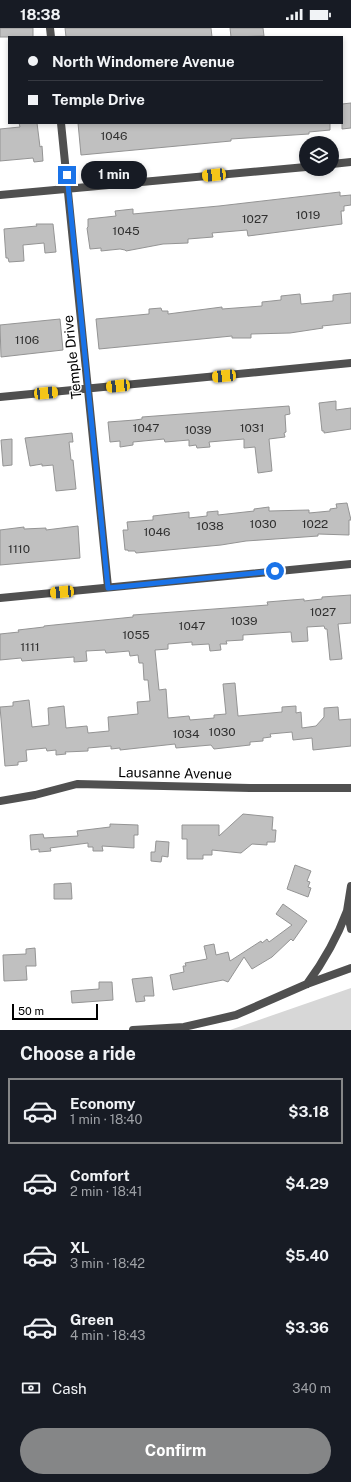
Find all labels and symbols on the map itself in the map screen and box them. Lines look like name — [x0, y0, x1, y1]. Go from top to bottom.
house number: 1046 — [100, 129, 128, 143]
callout: 1 min — [81, 161, 147, 189]
route end — [58, 166, 76, 184]
car — [201, 168, 227, 182]
house number: 1019 — [296, 208, 320, 222]
house number: 1027 — [242, 212, 268, 226]
house number: 1045 — [112, 224, 140, 238]
street label: Temple Drive — [60, 314, 84, 400]
house number: 1106 — [15, 333, 39, 347]
car — [212, 369, 236, 383]
car — [105, 379, 131, 393]
car — [34, 386, 58, 400]
house number: 1047 — [133, 421, 159, 435]
house number: 1031 — [240, 421, 264, 435]
house number: 1039 — [184, 423, 212, 437]
house number: 1030 — [250, 517, 276, 531]
house number: 1022 — [302, 517, 328, 531]
house number: 1038 — [196, 519, 224, 533]
house number: 1046 — [143, 525, 171, 539]
house number: 1110 — [8, 542, 30, 556]
route start — [266, 562, 284, 580]
car — [50, 585, 74, 599]
house number: 1027 — [310, 605, 336, 619]
house number: 1039 — [230, 614, 258, 628]
house number: 1047 — [179, 619, 205, 633]
house number: 1055 — [122, 628, 150, 642]
house number: 1111 — [20, 640, 40, 654]
house number: 1030 — [209, 725, 235, 739]
house number: 1034 — [172, 727, 200, 741]
street label: Lausanne Avenue — [118, 764, 232, 782]
scale bar — [12, 1002, 98, 1021]

